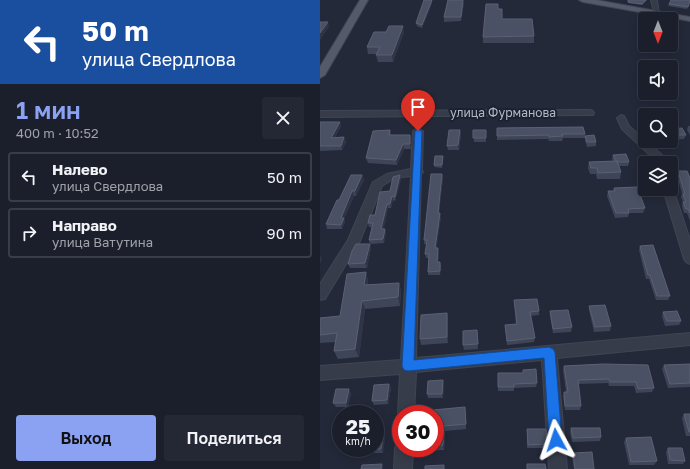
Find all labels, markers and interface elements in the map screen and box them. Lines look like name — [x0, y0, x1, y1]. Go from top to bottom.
north arrow — [638, 12, 678, 52]
map controls — [638, 12, 678, 196]
text: 50 m — [82, 14, 149, 47]
icon: left — [16, 16, 68, 68]
text: улица Свердлова — [82, 48, 236, 70]
button: sound — [638, 60, 678, 100]
pin — [401, 90, 435, 131]
text: 1 мин — [16, 95, 81, 124]
icon: arrive — [407, 96, 429, 118]
button: close — [262, 97, 304, 139]
street label: улица Фурманова — [450, 105, 556, 120]
button: search — [638, 108, 678, 148]
text: 400 m · 10:52 — [16, 125, 99, 141]
button: layers — [638, 156, 678, 196]
text: Налево — [52, 160, 108, 178]
icon: left — [18, 166, 40, 188]
text: 50 m — [267, 168, 302, 186]
text: улица Свердлова — [52, 178, 163, 194]
text: Направо — [52, 216, 117, 234]
icon: right — [18, 222, 40, 244]
text: 90 m — [267, 224, 302, 242]
text: улица Ватутина — [52, 234, 153, 250]
speed limit sign: 30 — [392, 405, 444, 457]
text: 25 — [346, 414, 370, 438]
button: Выход — [16, 415, 156, 461]
button: Поделиться — [164, 415, 304, 461]
position arrow — [535, 419, 577, 461]
text: km/h — [345, 435, 371, 447]

